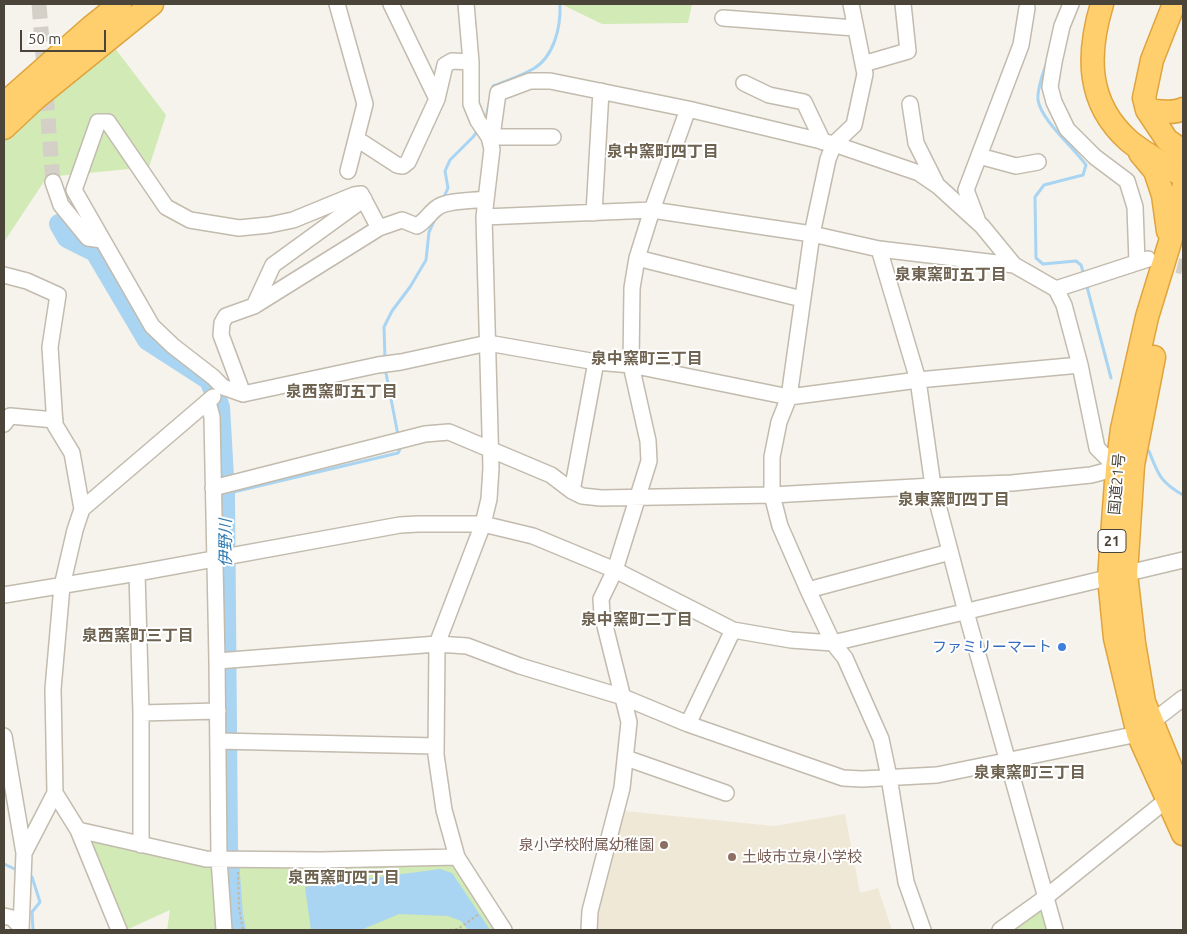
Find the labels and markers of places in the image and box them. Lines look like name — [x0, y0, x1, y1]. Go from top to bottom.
place label: ファミリーマート — [932, 638, 1052, 656]
marker: ファミリーマート — [1056, 641, 1068, 653]
place label: 泉小学校附属幼稚園 — [519, 836, 654, 854]
marker: 泉小学校附属幼稚園 — [658, 839, 670, 851]
place label: 土岐市立泉小学校 — [742, 848, 862, 866]
marker: 土岐市立泉小学校 — [726, 851, 738, 863]

